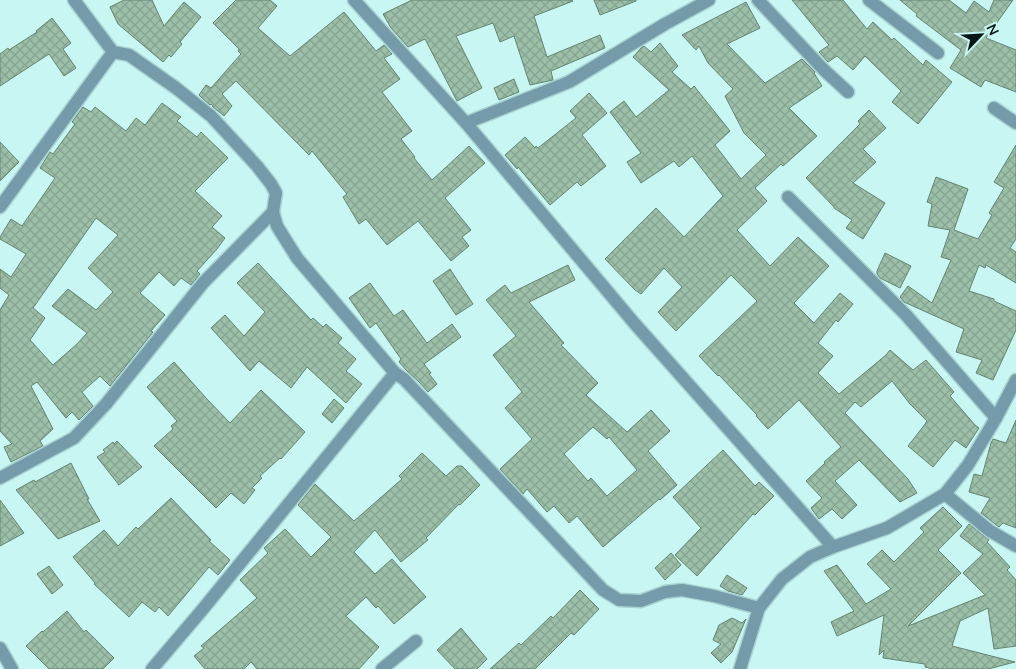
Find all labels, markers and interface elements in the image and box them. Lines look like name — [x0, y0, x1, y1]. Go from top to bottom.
north arrow — [956, 10, 1006, 60]
text: N — [982, 21, 1003, 38]

